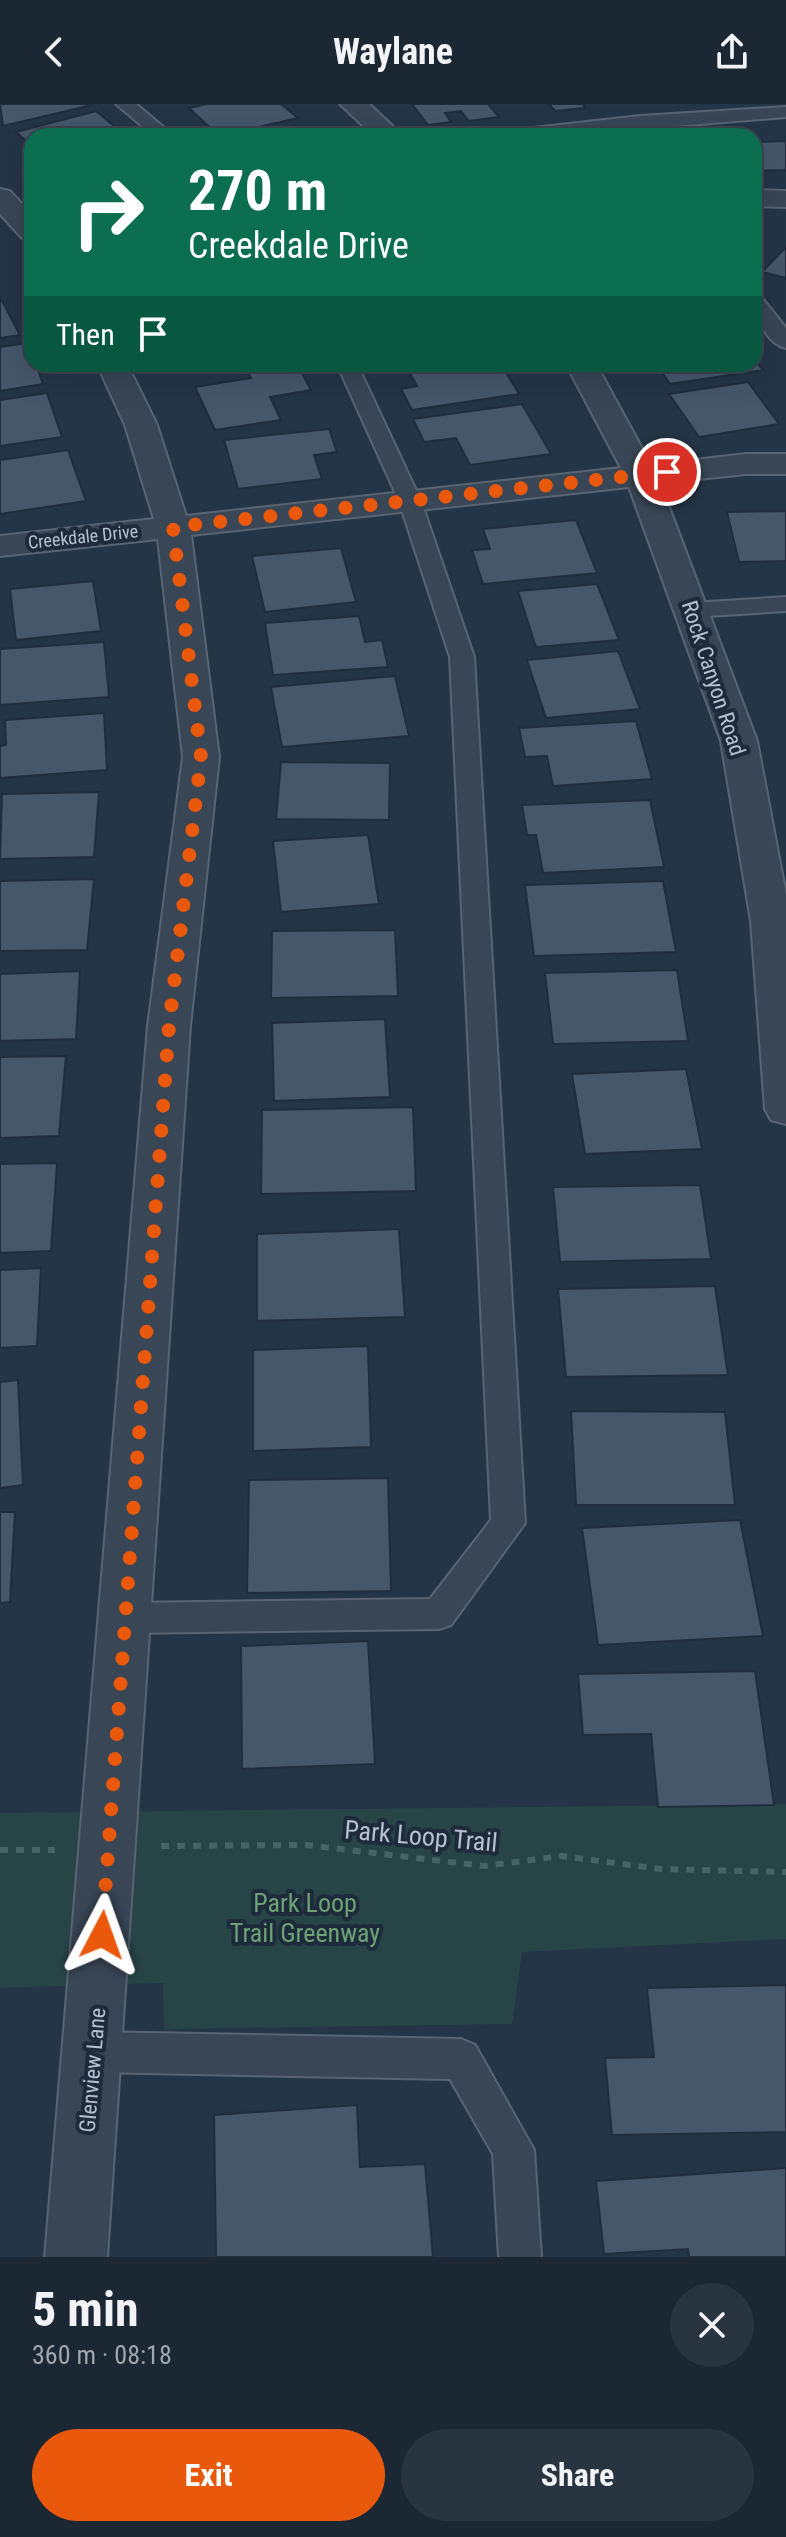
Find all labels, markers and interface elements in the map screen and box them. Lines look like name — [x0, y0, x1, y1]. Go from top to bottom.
icon: back — [32, 30, 76, 74]
icon: share — [710, 30, 754, 74]
text: Waylane — [333, 31, 453, 73]
text: 270 m — [188, 158, 327, 224]
icon: right — [56, 160, 160, 264]
text: Creekdale Drive — [188, 225, 409, 267]
icon: arrive — [131, 312, 175, 356]
text: Then — [56, 317, 115, 352]
pin — [633, 438, 701, 506]
icon: arrive — [645, 450, 689, 494]
street label: Creekdale Drive — [27, 520, 139, 553]
street label: Rock Canyon Road — [677, 598, 750, 759]
street label: Park Loop Trail — [343, 1814, 499, 1858]
park label: Park Loop Trail Greenway — [230, 1888, 380, 1948]
position arrow — [60, 1893, 144, 1977]
street label: Glenview Lane — [75, 2007, 110, 2133]
text: 5 min — [32, 2281, 139, 2338]
button: close — [670, 2283, 754, 2367]
text: 360 m · 08:18 — [32, 2340, 172, 2370]
button: Exit — [32, 2429, 385, 2521]
button: Share — [401, 2429, 754, 2521]

